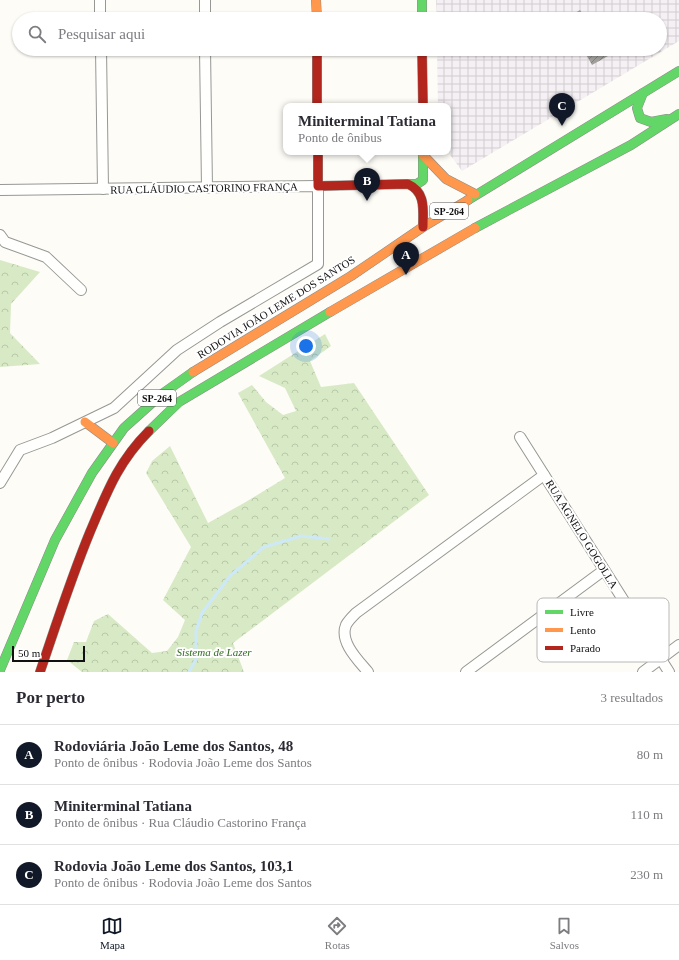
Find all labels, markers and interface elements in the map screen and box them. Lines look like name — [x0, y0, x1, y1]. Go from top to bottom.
search box — [12, 12, 667, 56]
icon: search — [26, 23, 48, 45]
text: Pesquisar aqui — [58, 26, 145, 42]
pin: C — [549, 93, 575, 126]
popup — [283, 103, 451, 155]
text: Miniterminal Tatiana — [298, 113, 436, 129]
text: Ponto de ônibus — [298, 130, 382, 145]
pin: B — [354, 168, 380, 201]
street label: RUA CLÁUDIO CASTORINO FRANÇA — [110, 180, 298, 196]
road number: SP-264 — [430, 203, 468, 219]
pin: A — [393, 242, 419, 275]
street label: RODOVIA JOÃO LEME DOS SANTOS — [195, 253, 357, 361]
your location — [296, 336, 316, 356]
road number: SP-264 — [138, 390, 176, 406]
street label: RUA AGNELO GOGOLLA — [544, 477, 620, 591]
legend — [537, 598, 669, 662]
text: Livre — [570, 606, 594, 618]
text: Lento — [570, 624, 596, 636]
text: Parado — [570, 642, 601, 654]
scale bar — [12, 644, 85, 663]
park label: Sistema de Lazer — [176, 646, 252, 658]
text: 50 m — [18, 647, 40, 659]
text: Por perto — [16, 688, 85, 707]
text: 3 resultados — [601, 690, 663, 705]
text: Rodoviária João Leme dos Santos, 48 — [54, 738, 293, 754]
text: A — [24, 747, 34, 762]
text: 80 m — [637, 747, 663, 762]
text: Ponto de ônibus · Rodovia João Leme dos Santos — [54, 755, 312, 770]
text: Miniterminal Tatiana — [54, 798, 192, 814]
text: B — [25, 807, 33, 822]
text: 110 m — [631, 807, 663, 822]
text: Ponto de ônibus · Rua Cláudio Castorino França — [54, 815, 306, 830]
text: Rodovia João Leme dos Santos, 103,1 — [54, 858, 294, 874]
text: C — [24, 867, 34, 882]
text: 230 m — [630, 867, 663, 882]
text: Ponto de ônibus · Rodovia João Leme dos Santos — [54, 875, 312, 890]
tab: Mapa — [100, 915, 125, 951]
tab: Rotas — [325, 915, 350, 951]
tab: Salvos — [550, 915, 579, 951]

